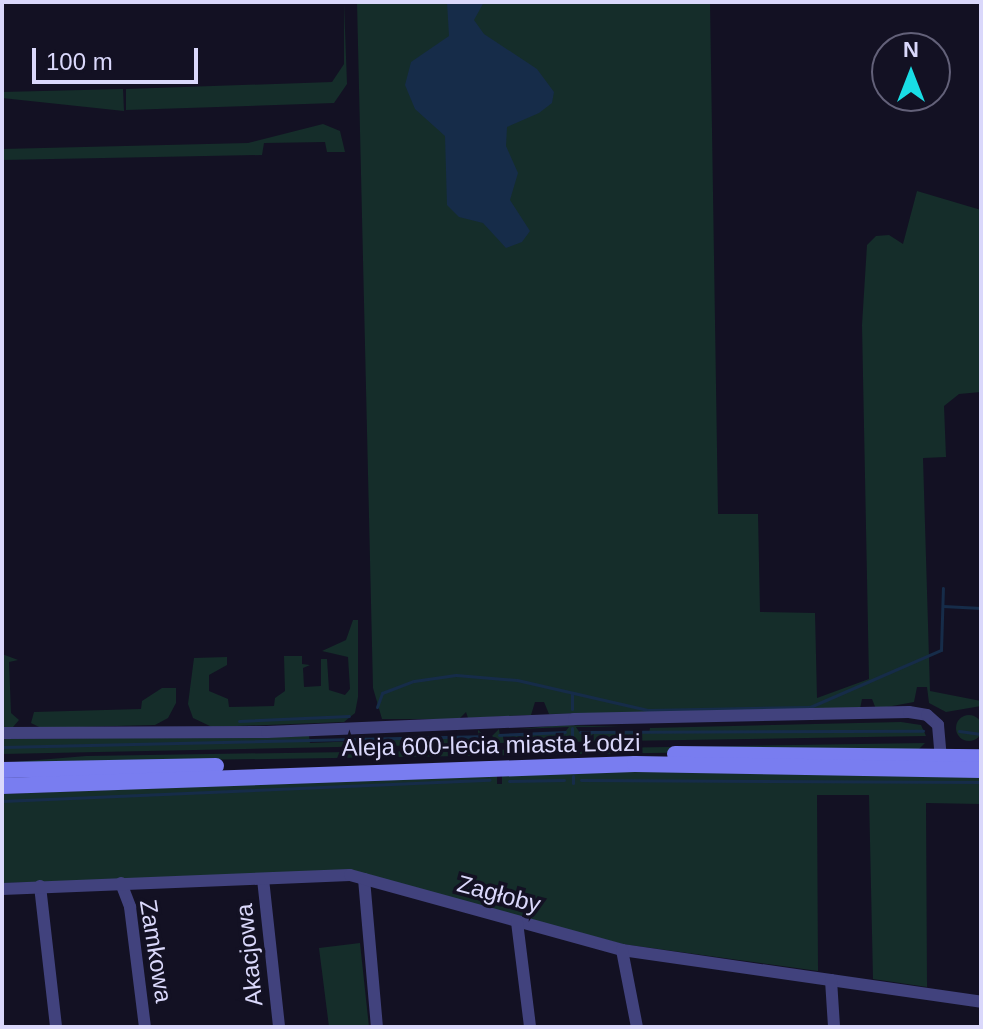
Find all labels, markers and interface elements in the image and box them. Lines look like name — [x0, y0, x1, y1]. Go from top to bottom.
scale bar — [36, 32, 202, 82]
north arrow — [871, 32, 951, 112]
text: N — [903, 37, 919, 62]
text: 100 m — [46, 48, 113, 75]
street label: Aleja 600-lecia miasta Łodzi — [341, 728, 641, 762]
street label: Zagłoby — [454, 869, 544, 919]
street label: Zamkowa — [134, 897, 178, 1005]
street label: Akacjowa — [229, 902, 269, 1008]

